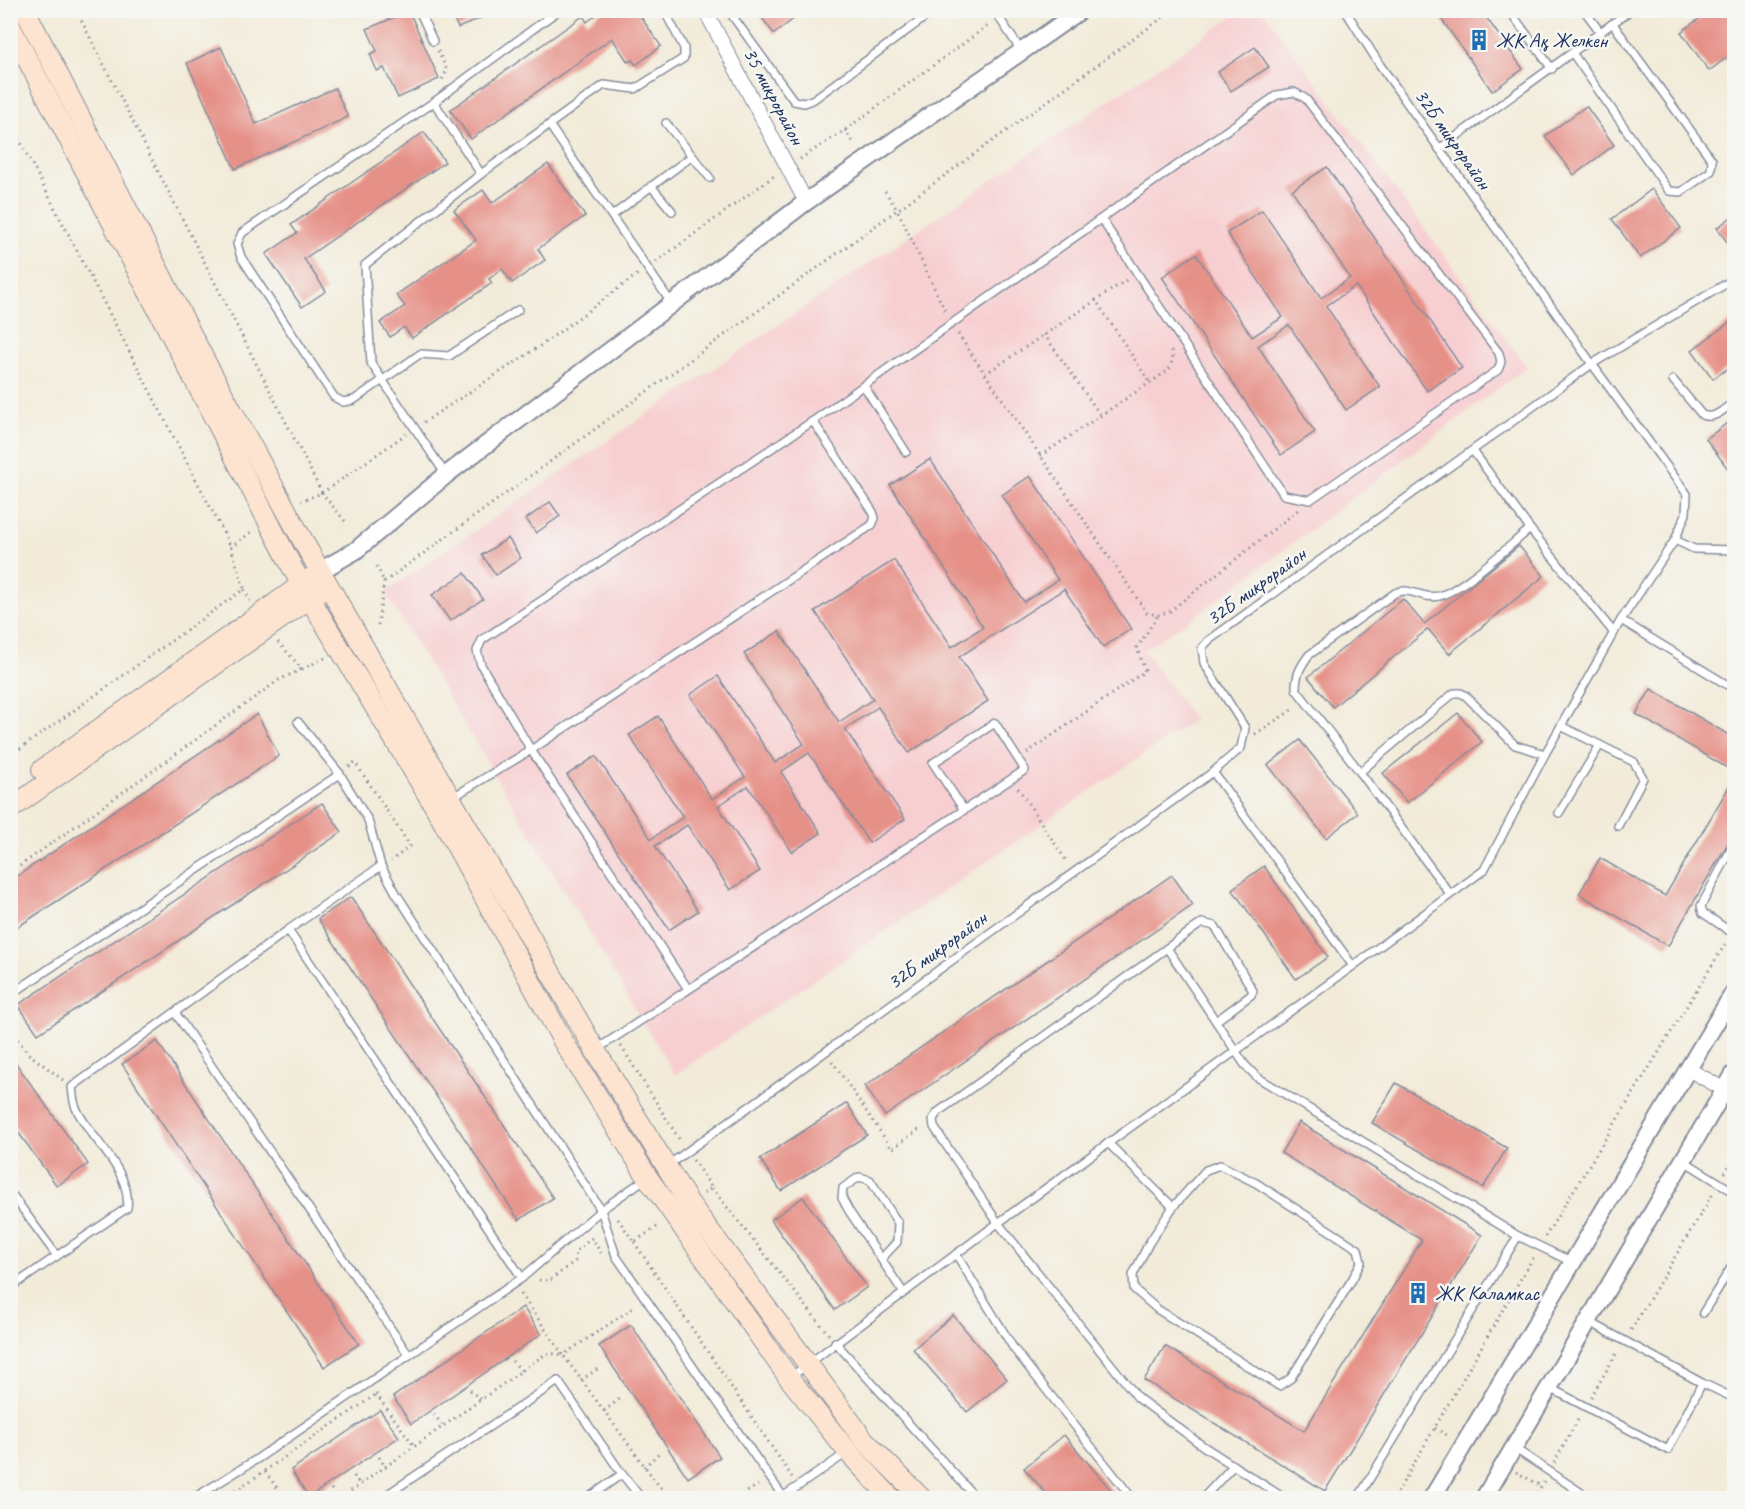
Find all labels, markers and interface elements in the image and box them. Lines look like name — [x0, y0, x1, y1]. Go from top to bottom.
place label: ЖК Ақ Желкен — [1496, 27, 1608, 53]
building icon: ЖК Ақ Желкен — [1467, 28, 1491, 52]
street label: 35 микрорайон — [738, 43, 811, 150]
street label: 32Б микрорайон — [1409, 84, 1498, 196]
street label: 32Б микрорайон — [1201, 540, 1312, 631]
street label: 32Б микрорайон — [882, 904, 993, 995]
place label: ЖК Каламкас — [1435, 1280, 1540, 1306]
building icon: ЖК Каламкас — [1406, 1281, 1430, 1305]

